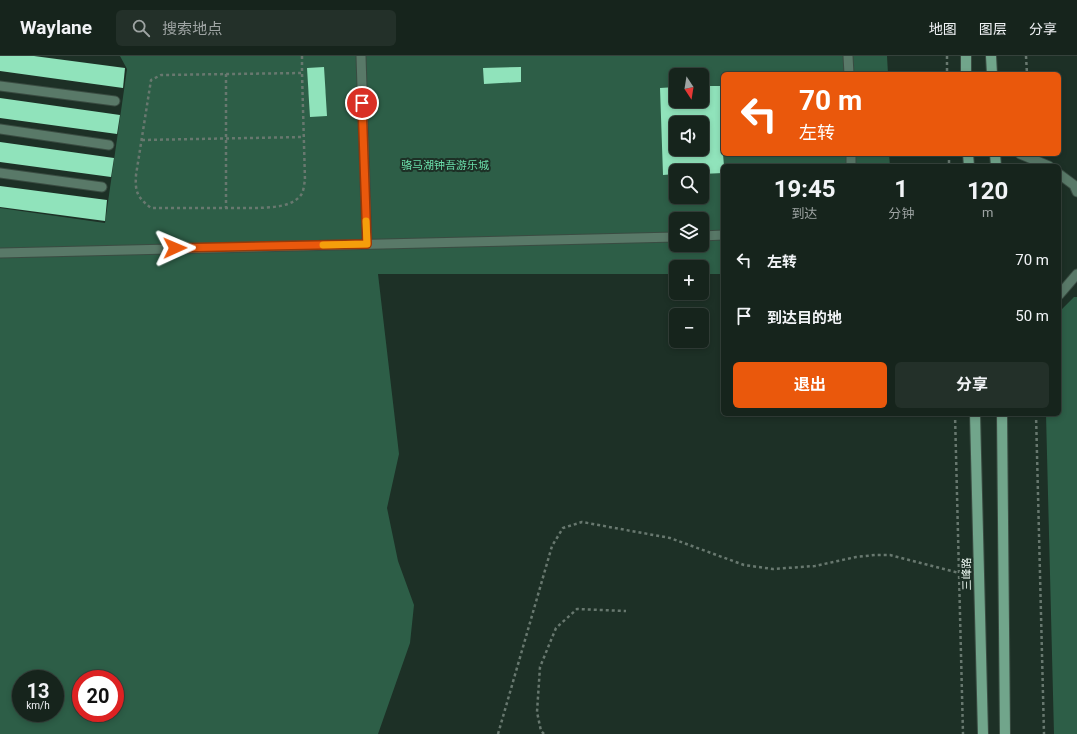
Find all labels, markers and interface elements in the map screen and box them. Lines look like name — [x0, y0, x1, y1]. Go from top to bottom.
search box — [116, 10, 396, 46]
text: Waylane — [20, 16, 92, 39]
icon: search — [130, 17, 152, 39]
text: 搜索地点 — [162, 20, 222, 38]
text: 地图 — [929, 21, 957, 37]
text: 图层 — [979, 21, 1007, 37]
text: 分享 — [1029, 21, 1057, 37]
north arrow — [669, 68, 709, 108]
map controls — [669, 68, 709, 348]
text: 70 m — [799, 84, 862, 117]
pin — [345, 86, 379, 120]
icon: left — [733, 88, 785, 140]
icon: arrive — [351, 92, 373, 114]
button: sound — [669, 116, 709, 156]
text: 左转 — [799, 122, 835, 143]
park label: 骆马湖钟吾游乐城 — [401, 159, 489, 172]
button: search — [669, 164, 709, 204]
text: 19:45 — [774, 175, 836, 203]
text: 1 — [894, 175, 908, 203]
text: 120 — [967, 177, 1008, 205]
text: m — [982, 205, 993, 220]
text: 到达 — [792, 206, 818, 221]
text: 分钟 — [888, 206, 914, 221]
button: layers — [669, 212, 709, 252]
position arrow — [154, 227, 196, 269]
icon: left — [733, 249, 755, 271]
text: 70 m — [1015, 251, 1049, 269]
text: 左转 — [767, 253, 797, 271]
button: + — [669, 260, 709, 300]
icon: arrive — [733, 305, 755, 327]
text: 50 m — [1015, 307, 1049, 325]
button: − — [669, 308, 709, 348]
text: 到达目的地 — [767, 309, 842, 327]
button: 退出 — [733, 362, 887, 408]
button: 分享 — [895, 362, 1049, 408]
street label: 三峰路 — [960, 557, 974, 591]
speed limit sign: 20 — [72, 670, 124, 722]
text: 13 — [27, 679, 49, 703]
text: km/h — [26, 700, 50, 711]

